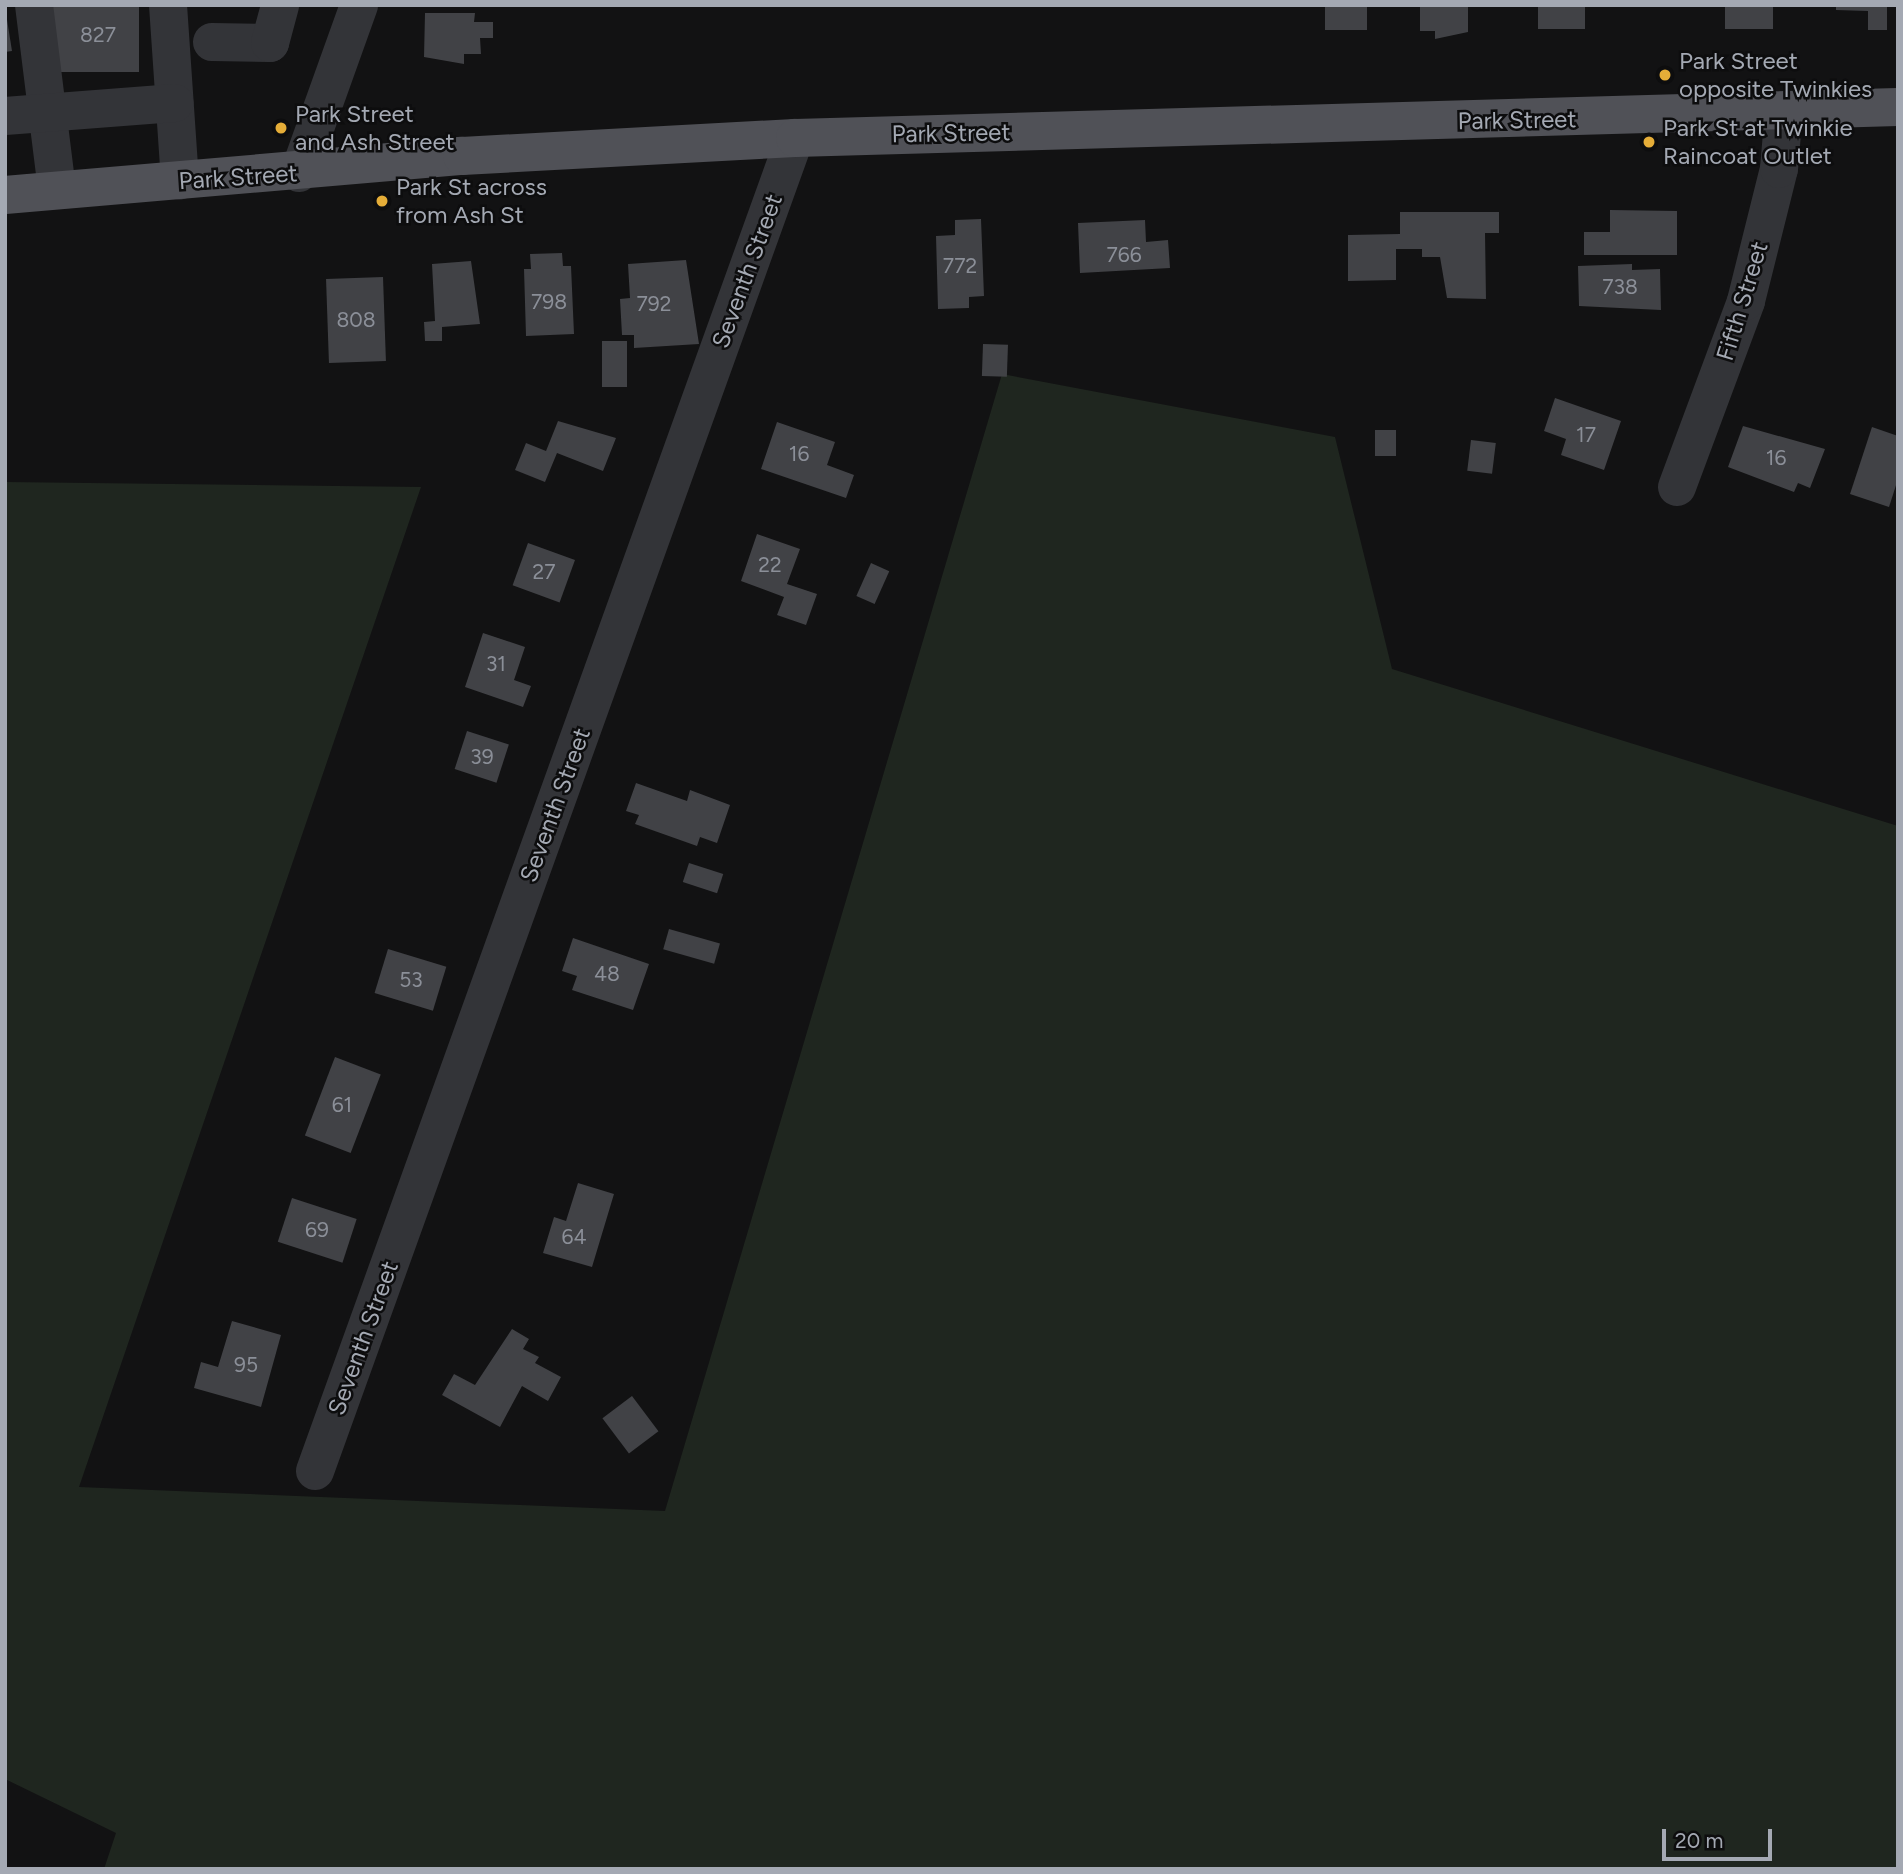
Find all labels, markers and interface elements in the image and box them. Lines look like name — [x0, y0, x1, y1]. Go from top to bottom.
house number: 827 — [80, 22, 116, 48]
place label: Park Street opposite Twinkies — [1679, 47, 1872, 103]
marker: Park Street opposite Twinkies — [1657, 67, 1673, 83]
place label: Park Street and Ash Street — [295, 100, 455, 156]
street label: Park Street — [1457, 105, 1577, 135]
place label: Park St at Twinkie Raincoat Outlet — [1663, 114, 1853, 170]
street label: Park Street — [891, 118, 1011, 148]
marker: Park Street and Ash Street — [273, 120, 289, 136]
marker: Park St at Twinkie Raincoat Outlet — [1641, 134, 1657, 150]
street label: Park Street — [178, 158, 298, 196]
place label: Park St across from Ash St — [396, 173, 547, 229]
street label: Seventh Street — [706, 190, 788, 352]
marker: Park St across from Ash St — [374, 193, 390, 209]
street label: Fifth Street — [1710, 238, 1774, 364]
house number: 766 — [1106, 242, 1142, 268]
house number: 772 — [943, 253, 977, 279]
house number: 738 — [1602, 274, 1638, 300]
house number: 798 — [531, 289, 567, 315]
house number: 792 — [637, 291, 671, 317]
house number: 808 — [336, 307, 376, 333]
house number: 17 — [1576, 422, 1596, 448]
house number: 16 — [789, 441, 809, 467]
house number: 16 — [1766, 445, 1786, 471]
house number: 22 — [758, 552, 782, 578]
house number: 27 — [532, 559, 556, 585]
house number: 31 — [486, 651, 506, 677]
street label: Seventh Street — [514, 724, 596, 886]
house number: 39 — [470, 744, 494, 770]
house number: 48 — [594, 961, 620, 987]
house number: 53 — [399, 967, 423, 993]
house number: 61 — [332, 1092, 352, 1118]
house number: 69 — [305, 1217, 329, 1243]
house number: 64 — [562, 1224, 586, 1250]
street label: Seventh Street — [322, 1257, 404, 1419]
house number: 95 — [234, 1352, 258, 1378]
scale bar — [1665, 1814, 1775, 1858]
text: 20 m — [1675, 1828, 1723, 1853]

